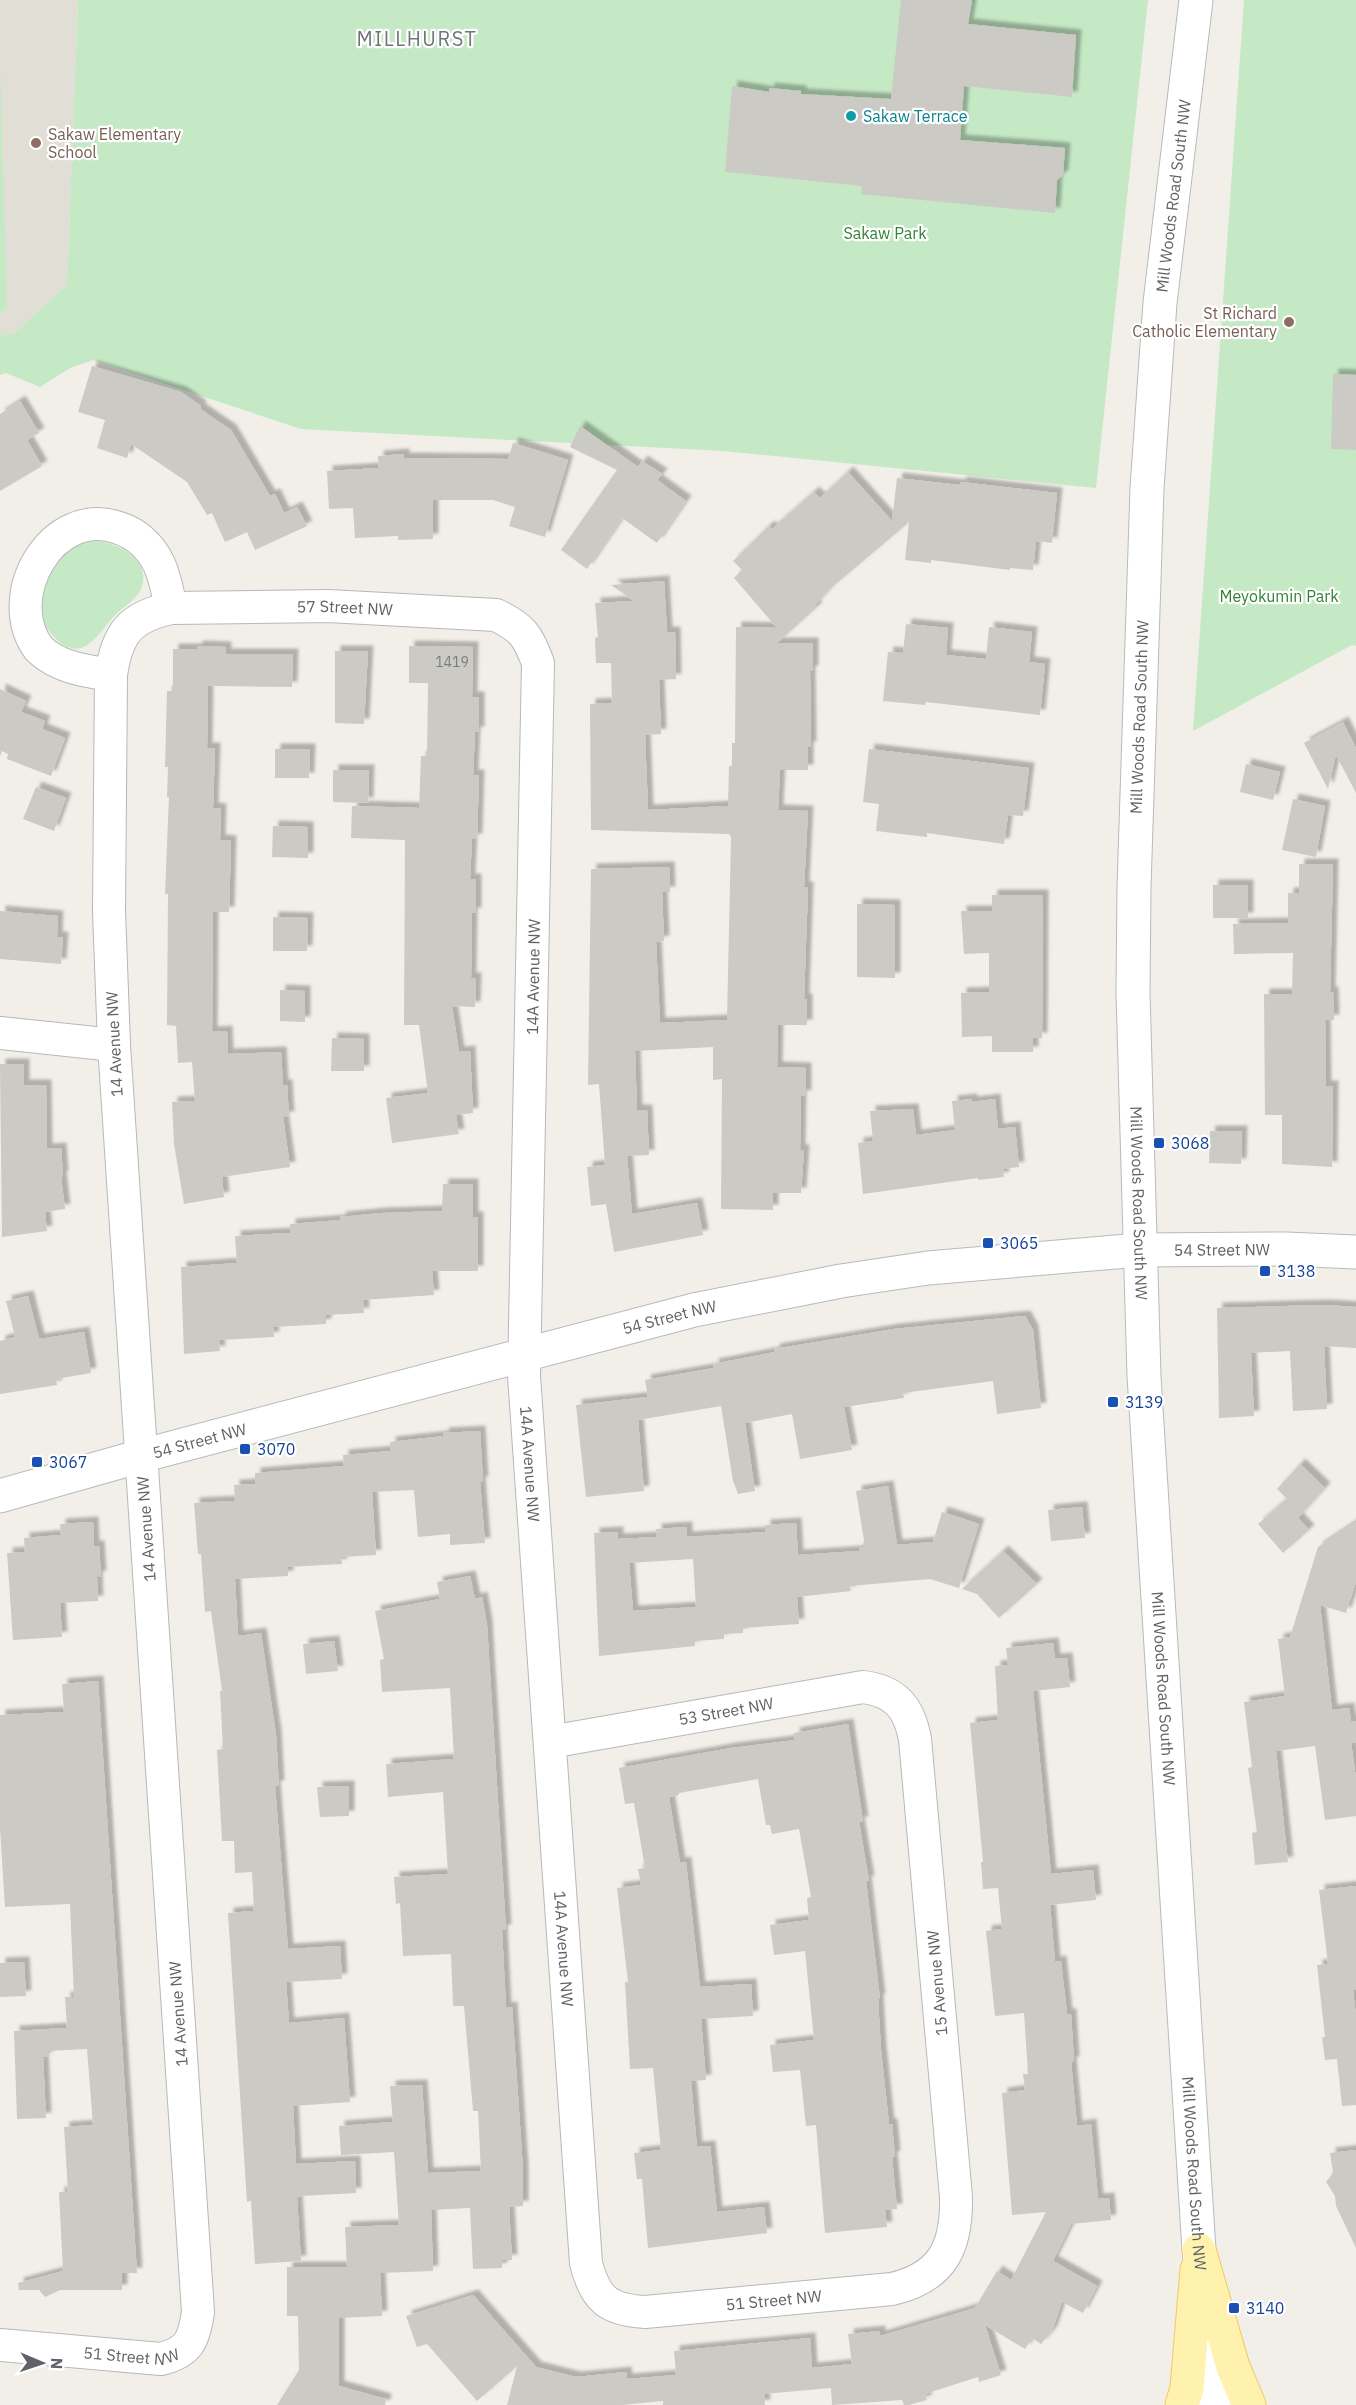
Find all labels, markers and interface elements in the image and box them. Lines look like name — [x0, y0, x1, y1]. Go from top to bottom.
district label: MILLHURST — [356, 25, 478, 52]
street label: Mill Woods Road South NW — [1151, 98, 1195, 294]
place label: Sakaw Terrace — [863, 106, 968, 126]
marker: Sakaw Terrace — [844, 109, 858, 123]
place label: Sakaw Elementary School — [48, 124, 181, 162]
marker: Sakaw Elementary School — [29, 136, 43, 150]
park label: Sakaw Park — [843, 223, 927, 243]
place label: St Richard Catholic Elementary — [1132, 303, 1277, 341]
marker: St Richard Catholic Elementary — [1282, 315, 1296, 329]
park label: Meyokumin Park — [1219, 586, 1339, 606]
street label: 57 Street NW — [297, 596, 393, 619]
street label: Mill Woods Road South NW — [1126, 620, 1152, 814]
house number: 1419 — [435, 653, 469, 671]
street label: 14A Avenue NW — [522, 919, 544, 1035]
street label: 14 Avenue NW — [101, 991, 127, 1097]
street label: Mill Woods Road South NW — [1126, 1106, 1152, 1301]
place label: 3068 — [1171, 1133, 1209, 1153]
marker: 3068 — [1152, 1136, 1166, 1150]
place label: 3065 — [1000, 1233, 1038, 1253]
marker: 3065 — [981, 1236, 995, 1250]
street label: 54 Street NW — [1174, 1239, 1270, 1260]
place label: 3138 — [1277, 1261, 1315, 1281]
marker: 3138 — [1258, 1264, 1272, 1278]
street label: 54 Street NW — [620, 1296, 718, 1338]
place label: 3139 — [1125, 1392, 1163, 1412]
marker: 3139 — [1106, 1395, 1120, 1409]
street label: 14A Avenue NW — [516, 1405, 544, 1523]
street label: 54 Street NW — [150, 1419, 249, 1463]
place label: 3070 — [257, 1439, 295, 1459]
marker: 3070 — [238, 1442, 252, 1456]
place label: 3067 — [49, 1452, 87, 1472]
marker: 3067 — [30, 1455, 44, 1469]
street label: 14 Avenue NW — [132, 1476, 160, 1582]
street label: Mill Woods Road South NW — [1148, 1591, 1180, 1786]
street label: 53 Street NW — [677, 1693, 775, 1729]
street label: 14A Avenue NW — [550, 1890, 578, 2007]
street label: 15 Avenue NW — [922, 1929, 952, 2037]
street label: 14 Avenue NW — [164, 1961, 192, 2067]
street label: Mill Woods Road South NW — [1178, 2076, 1211, 2271]
street label: 51 Street NW — [725, 2286, 822, 2314]
place label: 3140 — [1246, 2298, 1284, 2318]
marker: 3140 — [1227, 2301, 1241, 2315]
north arrow — [12, 2333, 72, 2393]
street label: 51 Street NW — [83, 2342, 182, 2369]
text: N — [47, 2357, 67, 2370]

